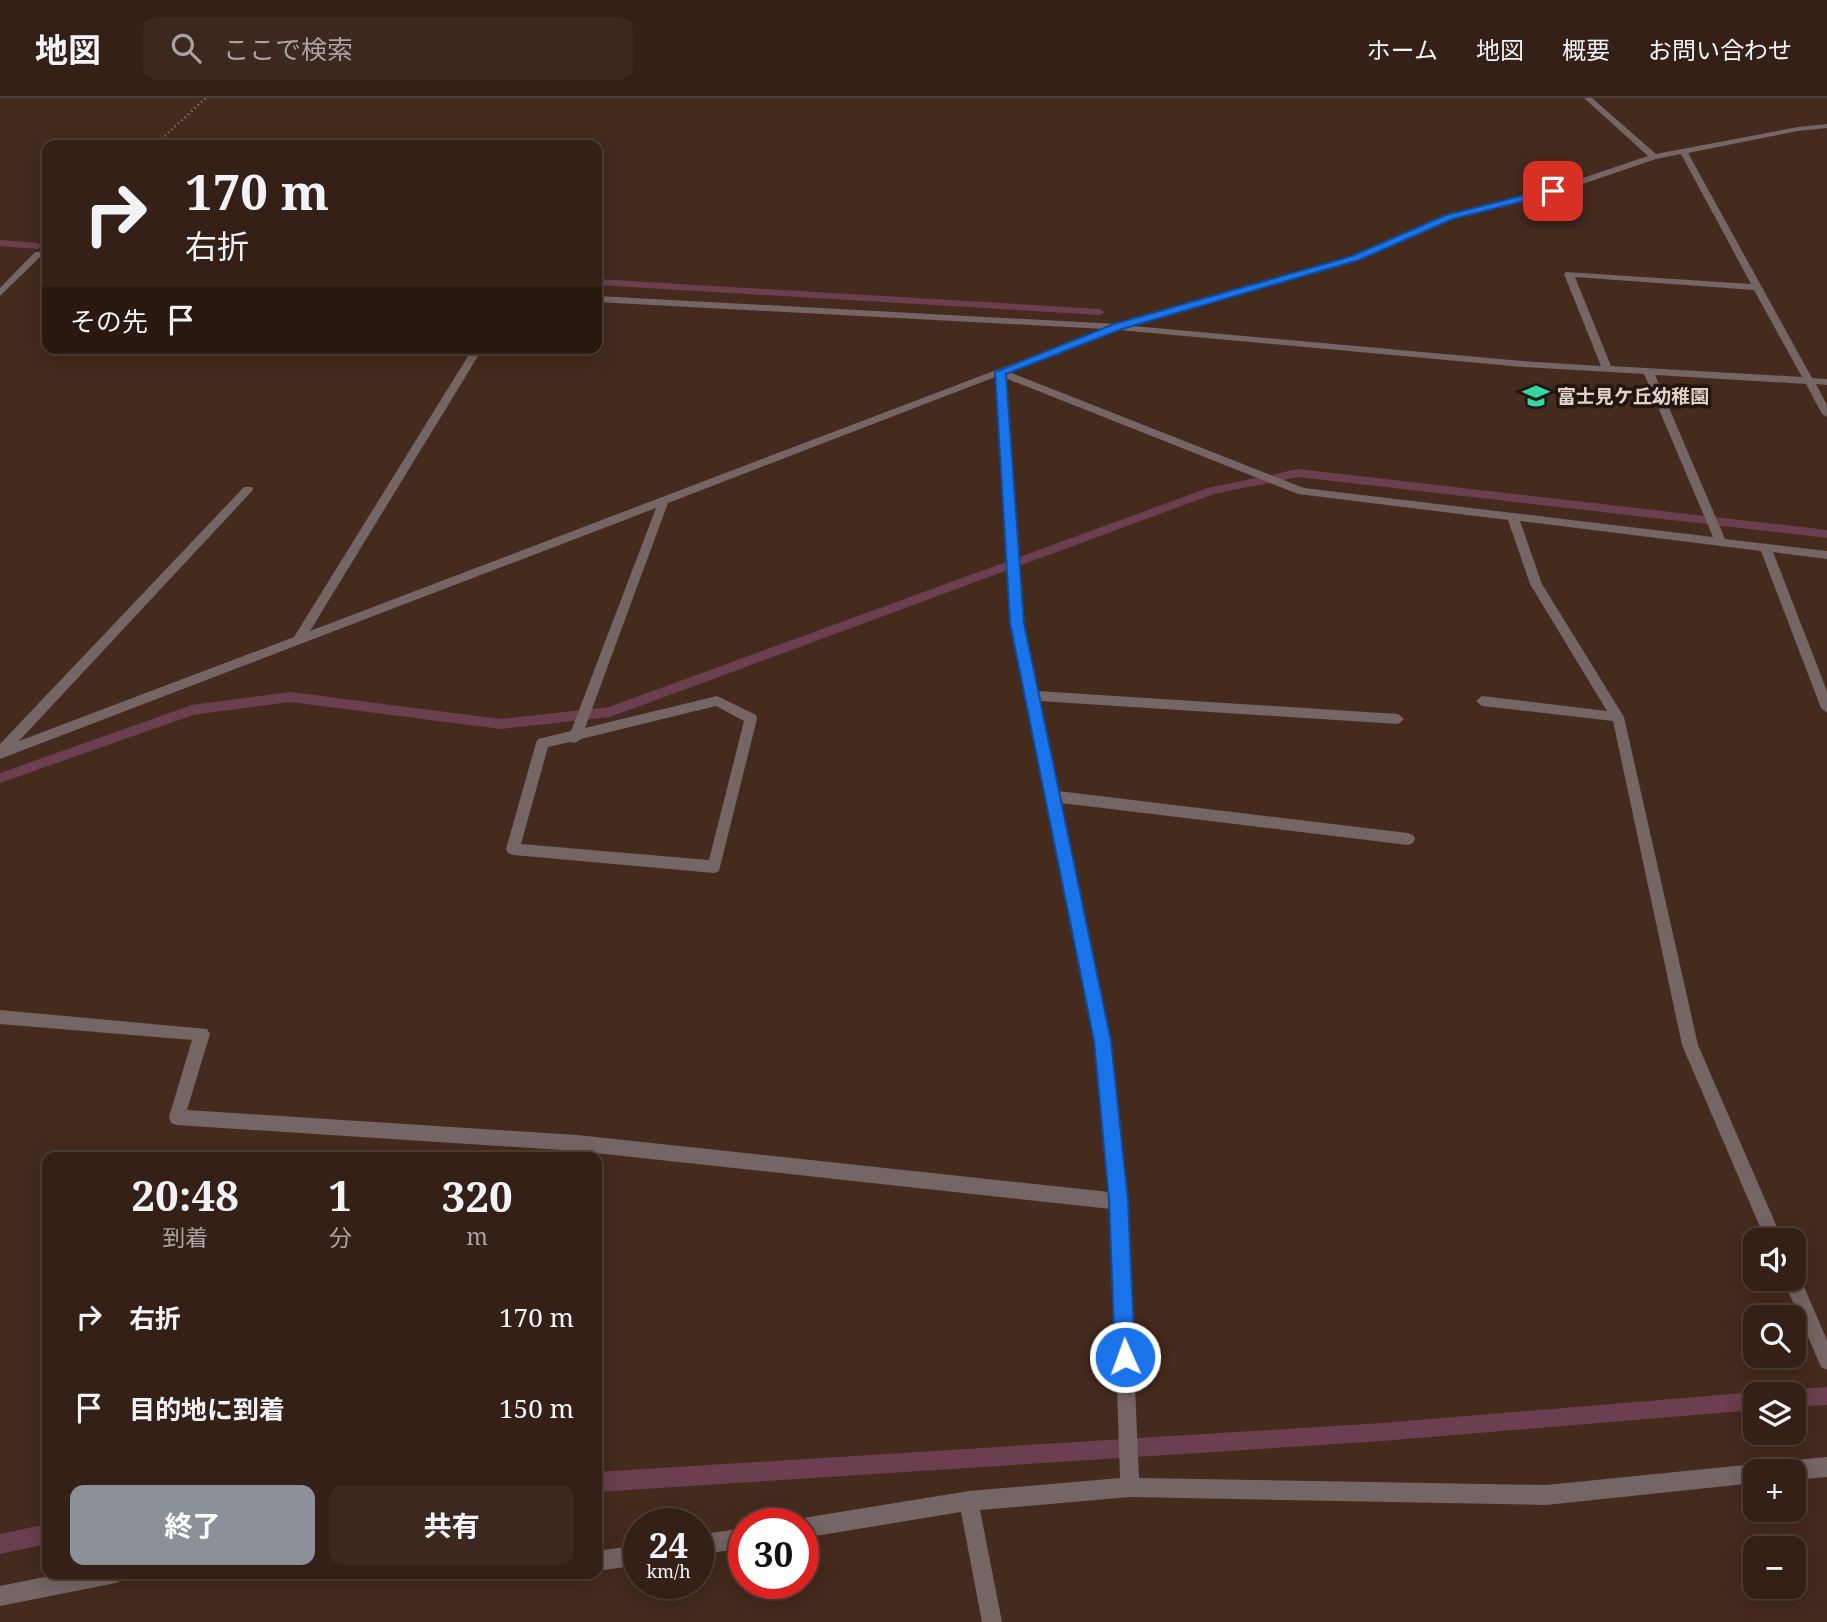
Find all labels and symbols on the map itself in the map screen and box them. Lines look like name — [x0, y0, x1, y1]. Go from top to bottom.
pin — [1523, 161, 1583, 221]
school or university icon: 富士見ケ丘幼稚園 — [1521, 381, 1551, 411]
place label: 富士見ケ丘幼稚園 — [1557, 383, 1709, 409]
position arrow — [1088, 1320, 1162, 1394]
speed limit sign: 30 — [728, 1508, 819, 1599]

